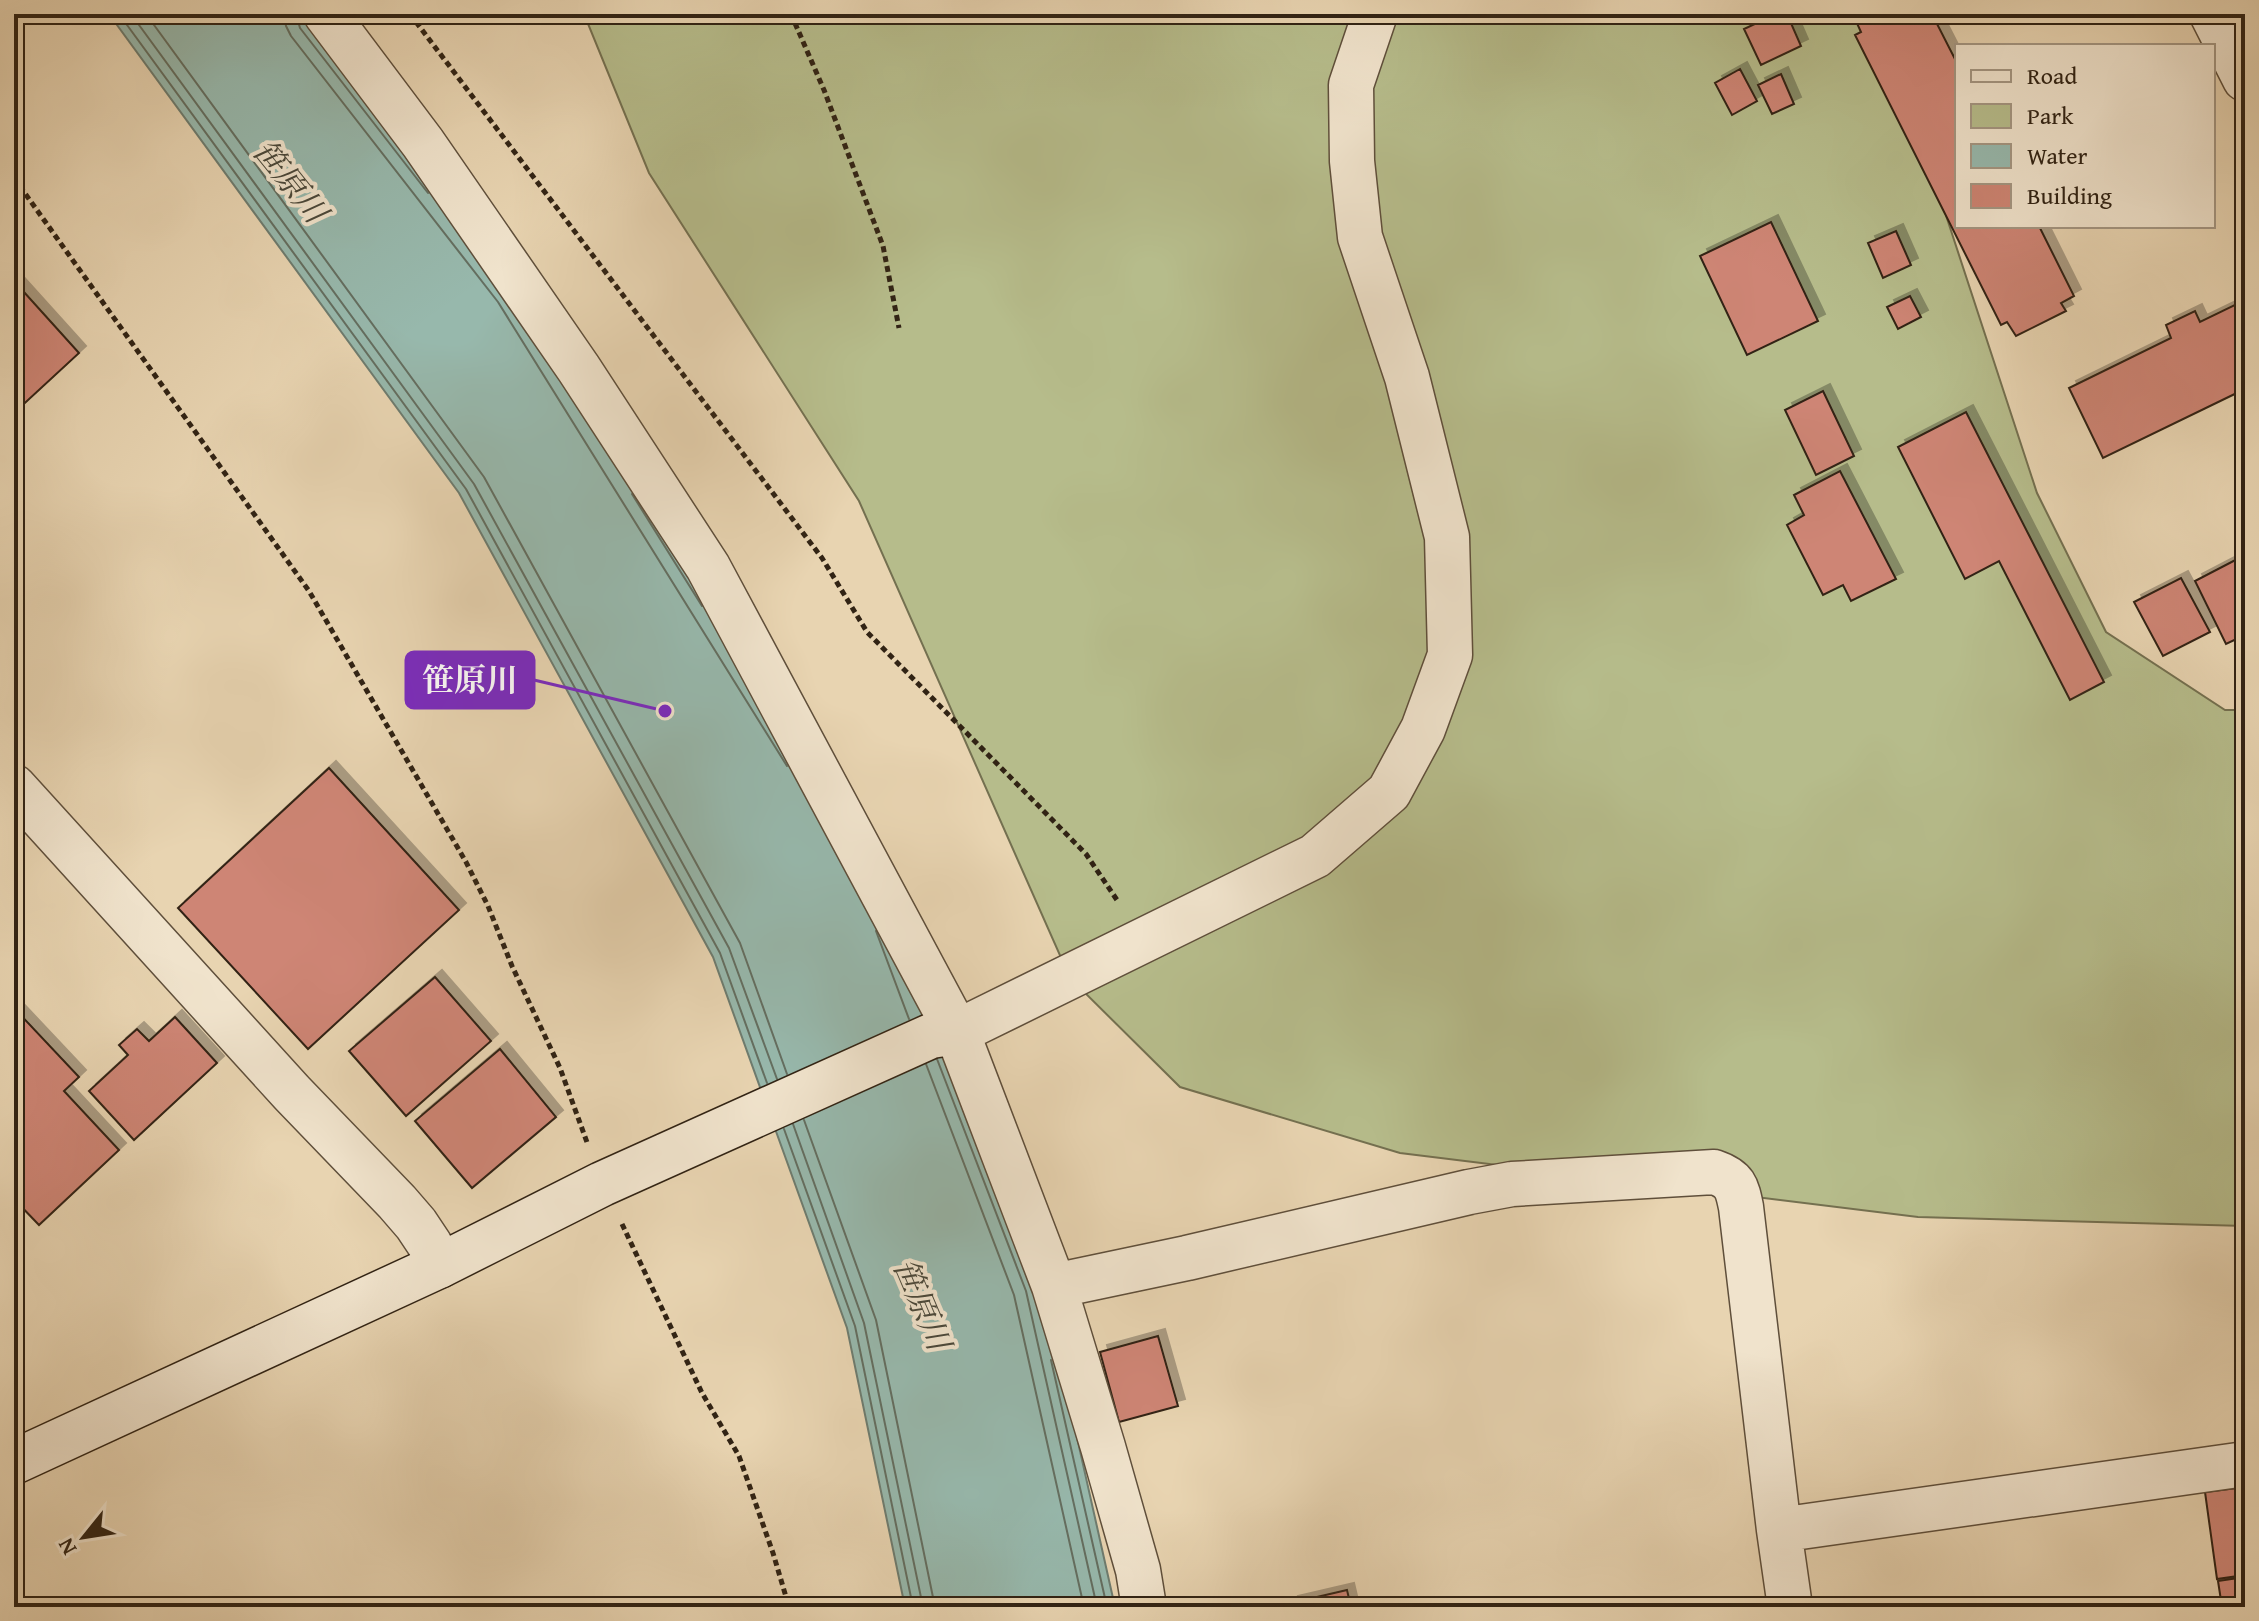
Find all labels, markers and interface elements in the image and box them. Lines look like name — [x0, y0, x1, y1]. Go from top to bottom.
legend — [1955, 44, 2215, 228]
text: Road — [2027, 58, 2077, 93]
text: Park — [2027, 98, 2074, 133]
water label: 笹原川 — [242, 129, 341, 235]
text: Water — [2027, 138, 2088, 173]
text: Building — [2027, 178, 2112, 213]
callout: 笹原川 — [406, 652, 534, 708]
text: 笹原川 — [422, 656, 518, 703]
water label: 笹原川 — [882, 1250, 964, 1360]
north arrow — [44, 1497, 124, 1577]
text: N — [49, 1532, 84, 1561]

